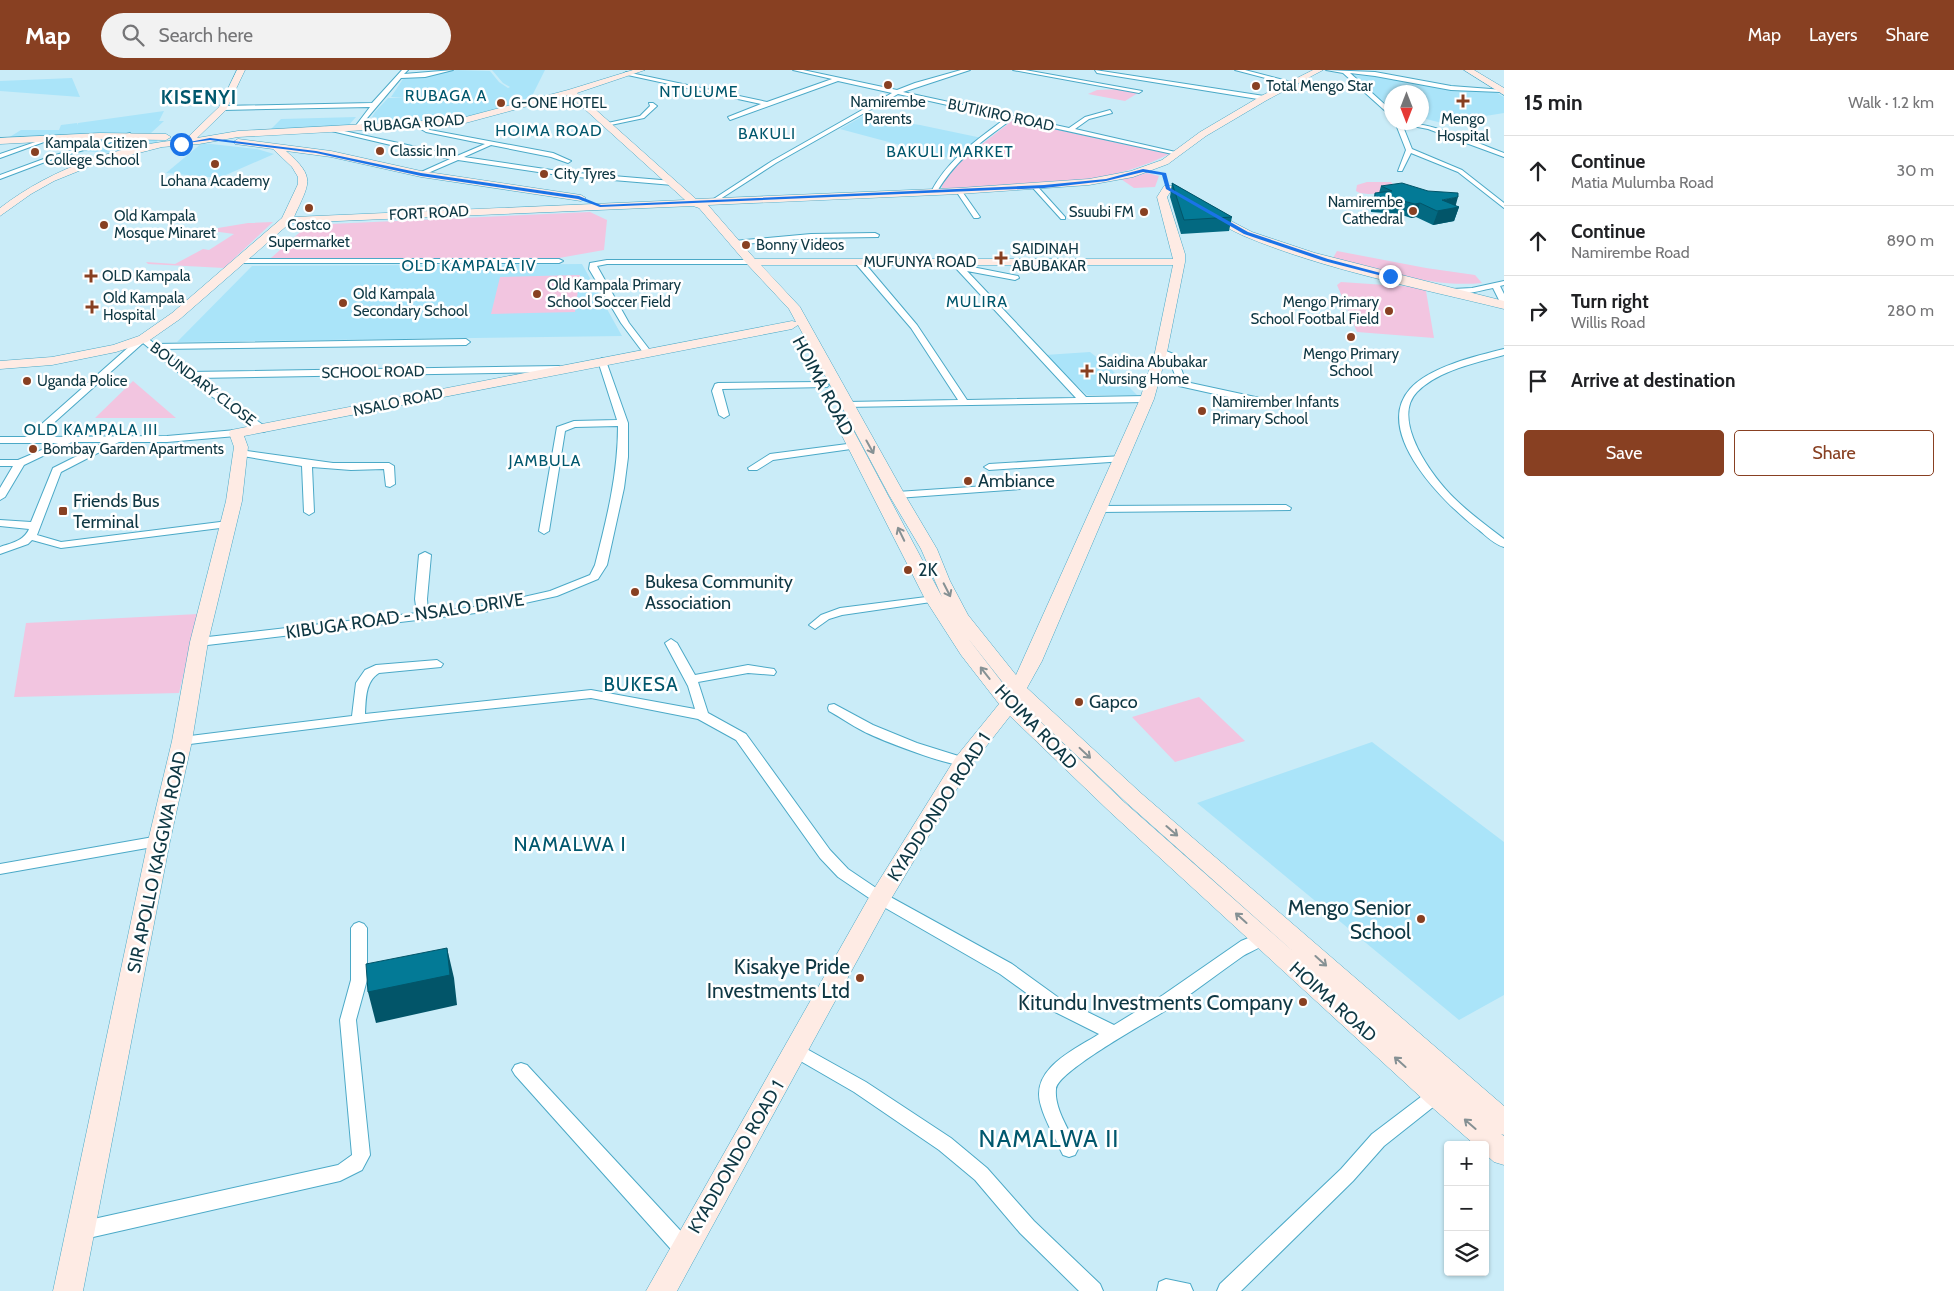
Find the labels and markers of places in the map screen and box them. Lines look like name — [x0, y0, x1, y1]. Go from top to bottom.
place label: Total Mengo Star — [1266, 77, 1373, 95]
marker: Namirembe Parents — [882, 79, 894, 91]
marker: Total Mengo Star — [1250, 80, 1262, 92]
place label: Namirembe Parents — [850, 93, 926, 128]
place label: G-ONE HOTEL — [511, 94, 607, 112]
marker: Mengo Hospital — [1456, 94, 1470, 108]
marker: G-ONE HOTEL — [495, 97, 507, 109]
place label: Mengo Hospital — [1437, 110, 1490, 145]
place label: Kampala Citizen College School — [45, 134, 148, 169]
place label: Classic Inn — [390, 142, 456, 160]
marker: Classic Inn — [374, 145, 386, 157]
marker: Kampala Citizen College School — [29, 146, 41, 158]
marker: Lohana Academy — [209, 158, 221, 170]
place label: City Tyres — [554, 165, 616, 183]
marker: City Tyres — [538, 168, 550, 180]
place label: Lohana Academy — [160, 172, 270, 190]
place label: Namirembe Cathedral — [1328, 193, 1403, 228]
marker: Costco Supermarket — [303, 202, 315, 214]
place label: Ssuubi FM — [1069, 203, 1134, 221]
marker: Namirembe Cathedral — [1407, 205, 1419, 217]
marker: Ssuubi FM — [1138, 206, 1150, 218]
place label: Old Kampala Mosque Minaret — [114, 207, 216, 242]
place label: Costco Supermarket — [268, 216, 350, 251]
marker: Old Kampala Mosque Minaret — [98, 219, 110, 231]
place label: Bonny Videos — [756, 236, 844, 254]
marker: Bonny Videos — [740, 239, 752, 251]
place label: SAIDINAH ABUBAKAR — [1012, 240, 1086, 275]
marker: SAIDINAH ABUBAKAR — [994, 251, 1008, 265]
place label: OLD Kampala — [102, 267, 191, 285]
marker: OLD Kampala — [84, 269, 98, 283]
place label: Old Kampala Primary School Soccer Field — [547, 276, 682, 311]
place label: Old Kampala Secondary School — [353, 285, 468, 320]
marker: Old Kampala Primary School Soccer Field — [531, 288, 543, 300]
place label: Old Kampala Hospital — [103, 289, 186, 324]
place label: Mengo Primary School Footbal Field — [1250, 293, 1379, 328]
marker: Old Kampala Secondary School — [337, 297, 349, 309]
marker: Old Kampala Hospital — [85, 300, 99, 314]
marker: Mengo Primary School Footbal Field — [1383, 305, 1395, 317]
marker: Mengo Primary School — [1345, 331, 1357, 343]
place label: Mengo Primary School — [1303, 345, 1400, 380]
place label: Saidina Abubakar Nursing Home — [1098, 353, 1207, 388]
marker: Saidina Abubakar Nursing Home — [1080, 364, 1094, 378]
place label: Uganda Police — [37, 372, 128, 390]
marker: Uganda Police — [21, 375, 33, 387]
place label: Namirember Infants Primary School — [1212, 393, 1339, 428]
marker: Namirember Infants Primary School — [1196, 405, 1208, 417]
place label: Bombay Garden Apartments — [43, 440, 224, 458]
marker: Bombay Garden Apartments — [27, 443, 39, 455]
place label: Ambiance — [978, 470, 1055, 492]
marker: Ambiance — [962, 475, 974, 487]
place label: Friends Bus Terminal — [73, 490, 159, 533]
marker: Friends Bus Terminal — [57, 505, 69, 517]
place label: 2K — [918, 559, 938, 581]
marker: 2K — [902, 564, 914, 576]
place label: Bukesa Community Association — [645, 571, 793, 614]
marker: Bukesa Community Association — [629, 586, 641, 598]
place label: Gapco — [1089, 691, 1138, 713]
marker: Gapco — [1073, 696, 1085, 708]
place label: Mengo Senior School — [1288, 895, 1411, 944]
marker: Mengo Senior School — [1415, 913, 1427, 925]
place label: Kisakye Pride Investments Ltd — [707, 954, 850, 1003]
marker: Kisakye Pride Investments Ltd — [854, 972, 866, 984]
place label: Kitundu Investments Company — [1018, 990, 1293, 1015]
marker: Kitundu Investments Company — [1297, 996, 1309, 1008]

